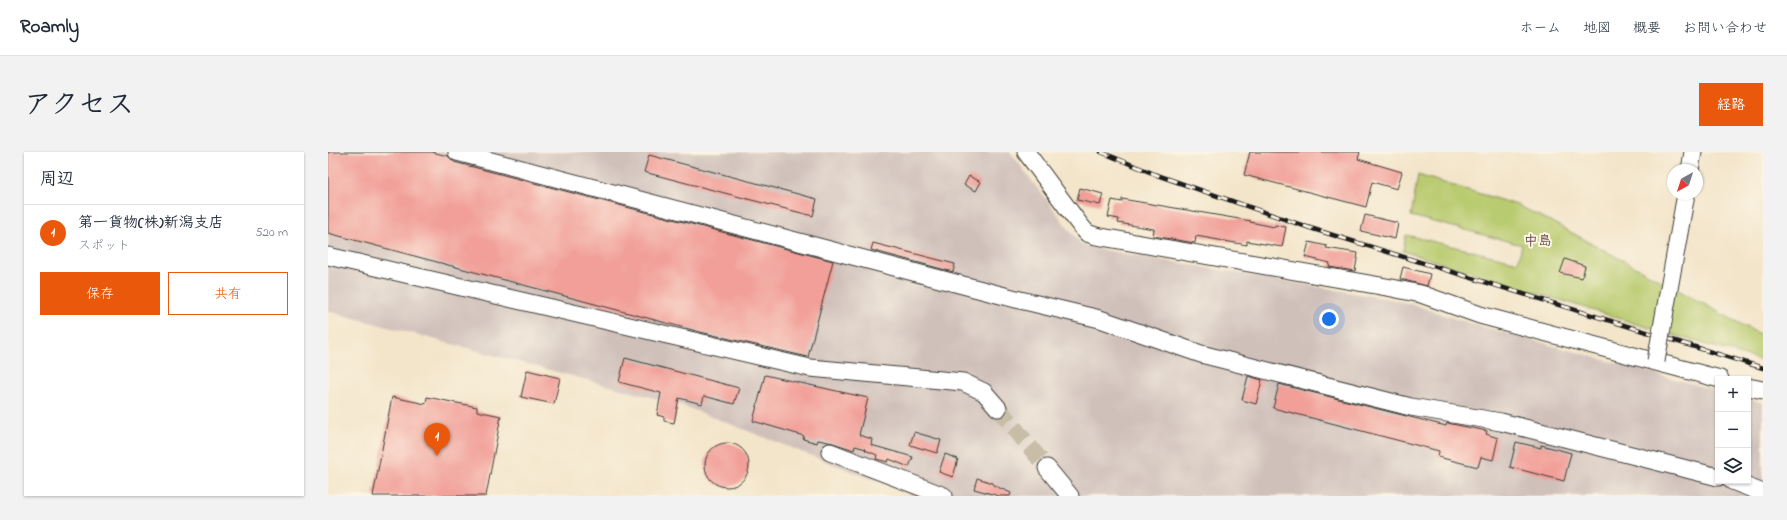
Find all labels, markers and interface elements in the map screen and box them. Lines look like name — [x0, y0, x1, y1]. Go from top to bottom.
text: Roamly — [20, 14, 79, 41]
text: ホーム — [1520, 18, 1561, 39]
text: 地図 — [1583, 18, 1611, 39]
text: 概要 — [1633, 18, 1661, 39]
text: お問い合わせ — [1683, 18, 1767, 39]
button: 経路 — [1699, 83, 1763, 126]
text: アクセス — [24, 86, 134, 127]
north arrow — [1667, 164, 1703, 200]
text: 周辺 — [40, 167, 74, 192]
text: 第一貨物(株)新潟支店 — [78, 212, 224, 234]
text: 1 — [51, 223, 55, 242]
text: 520 m — [255, 223, 288, 242]
district label: 中島 — [1524, 231, 1552, 252]
text: スポット — [78, 236, 130, 255]
button: 保存 — [40, 272, 160, 315]
button: 共有 — [168, 272, 288, 315]
your location — [1319, 309, 1339, 329]
map controls — [1715, 376, 1751, 484]
button: + — [1715, 376, 1751, 412]
button: − — [1715, 412, 1751, 448]
pin: 1 — [424, 423, 450, 456]
button: layers — [1715, 448, 1751, 484]

